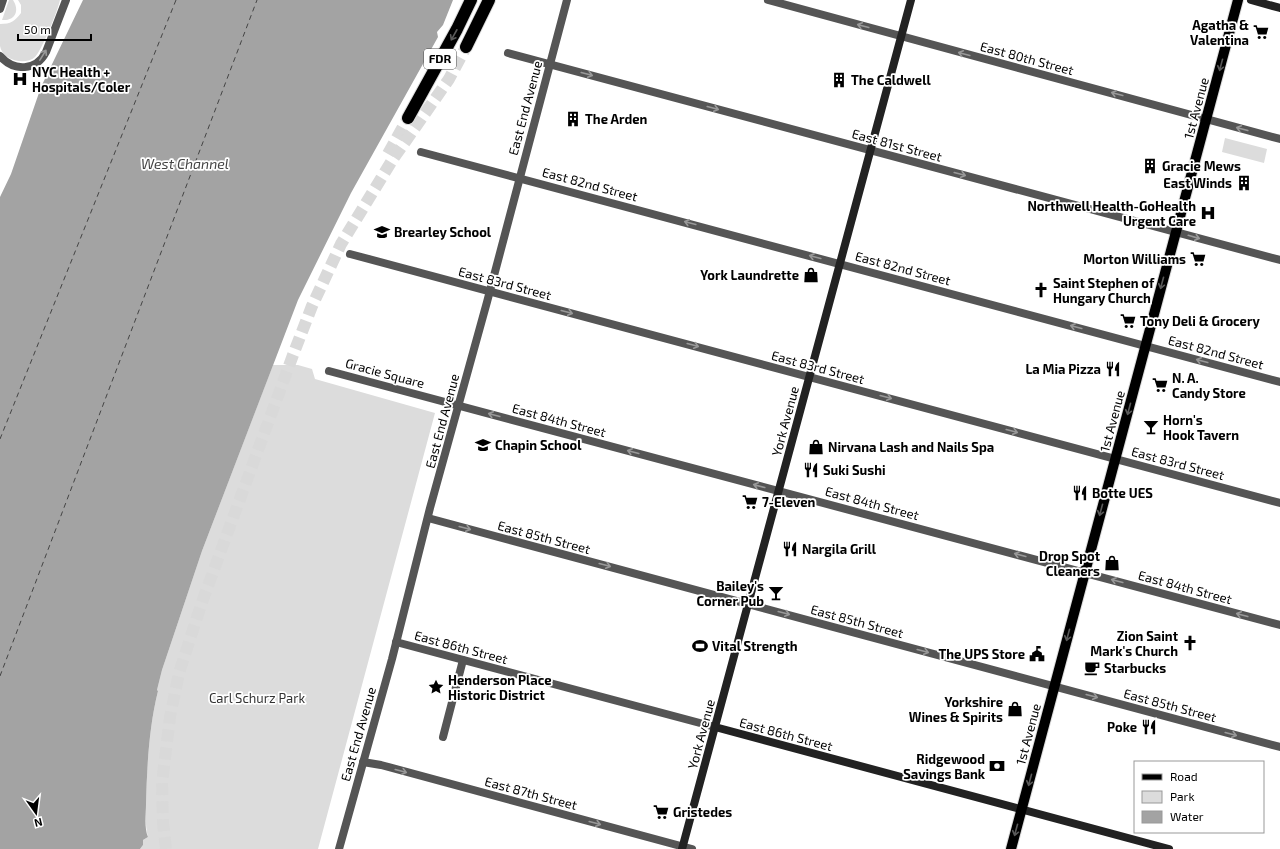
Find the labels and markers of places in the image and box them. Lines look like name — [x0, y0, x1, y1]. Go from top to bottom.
place label: Agatha & Valentina — [1190, 17, 1249, 48]
supermarket icon: Agatha & Valentina — [1252, 23, 1270, 41]
place label: NYC Health + Hospitals/Coler — [32, 64, 131, 95]
hospital icon: NYC Health + Hospitals/Coler — [11, 70, 29, 88]
building icon: The Caldwell — [830, 71, 848, 89]
place label: The Caldwell — [851, 72, 931, 88]
building icon: The Arden — [564, 110, 582, 128]
place label: The Arden — [585, 111, 648, 127]
building icon: Gracie Mews — [1141, 157, 1159, 175]
place label: Gracie Mews — [1162, 158, 1241, 174]
building icon: East Winds — [1235, 174, 1253, 192]
place label: East Winds — [1163, 175, 1232, 191]
place label: Northwell Health-GoHealth Urgent Care — [1027, 198, 1196, 229]
hospital icon: Northwell Health-GoHealth Urgent Care — [1199, 204, 1217, 222]
school or university icon: Brearley School — [373, 223, 391, 241]
place label: Brearley School — [394, 224, 492, 240]
supermarket icon: Morton Williams — [1189, 250, 1207, 268]
place label: Morton Williams — [1083, 251, 1186, 267]
shop icon: York Laundrette — [802, 266, 820, 284]
place label: York Laundrette — [700, 267, 799, 283]
place label: Saint Stephen of Hungary Church — [1053, 275, 1155, 306]
church icon: Saint Stephen of Hungary Church — [1032, 281, 1050, 299]
supermarket icon: Tony Deli & Grocery — [1119, 312, 1137, 330]
place label: Tony Deli & Grocery — [1140, 313, 1260, 329]
restaurant icon: La Mia Pizza — [1104, 360, 1122, 378]
place label: La Mia Pizza — [1025, 361, 1101, 377]
place label: N. A. Candy Store — [1172, 370, 1246, 401]
supermarket icon: N. A. Candy Store — [1151, 376, 1169, 394]
place label: Horn's Hook Tavern — [1163, 412, 1239, 443]
bar icon: Horn's Hook Tavern — [1142, 418, 1160, 436]
school or university icon: Chapin School — [474, 436, 492, 454]
place label: Chapin School — [495, 437, 582, 453]
shop icon: Nirvana Lash and Nails Spa — [807, 438, 825, 456]
place label: Nirvana Lash and Nails Spa — [828, 439, 994, 455]
restaurant icon: Suki Sushi — [802, 461, 820, 479]
place label: Suki Sushi — [823, 462, 886, 478]
restaurant icon: Botte UES — [1071, 484, 1089, 502]
place label: Botte UES — [1092, 485, 1153, 501]
supermarket icon: 7-Eleven — [741, 493, 759, 511]
place label: 7-Eleven — [762, 494, 816, 510]
restaurant icon: Nargila Grill — [781, 540, 799, 558]
place label: Nargila Grill — [802, 541, 877, 557]
place label: Drop Spot Cleaners — [1039, 548, 1101, 579]
shop icon: Drop Spot Cleaners — [1103, 554, 1121, 572]
place label: Bailey's Corner Pub — [696, 578, 764, 609]
bar icon: Bailey's Corner Pub — [767, 584, 785, 602]
place label: Zion Saint Mark's Church — [1090, 628, 1179, 659]
church icon: Zion Saint Mark's Church — [1181, 634, 1199, 652]
sports icon: Vital Strength — [691, 637, 709, 655]
place label: Vital Strength — [712, 638, 798, 654]
public building icon: The UPS Store — [1028, 645, 1046, 663]
place label: The UPS Store — [938, 646, 1025, 662]
cafe icon: Starbucks — [1083, 659, 1101, 677]
place label: Starbucks — [1104, 660, 1166, 676]
place label: Henderson Place Historic District — [448, 672, 552, 703]
place icon: Henderson Place Historic District — [427, 678, 445, 696]
place label: Yorkshire Wines & Spirits — [909, 694, 1003, 725]
shop icon: Yorkshire Wines & Spirits — [1006, 700, 1024, 718]
restaurant icon: Poke — [1140, 718, 1158, 736]
place label: Poke — [1107, 719, 1137, 735]
place label: Ridgewood Savings Bank — [903, 751, 986, 782]
bank icon: Ridgewood Savings Bank — [988, 757, 1006, 775]
supermarket icon: Gristedes — [652, 803, 670, 821]
place label: Gristedes — [673, 804, 732, 820]

